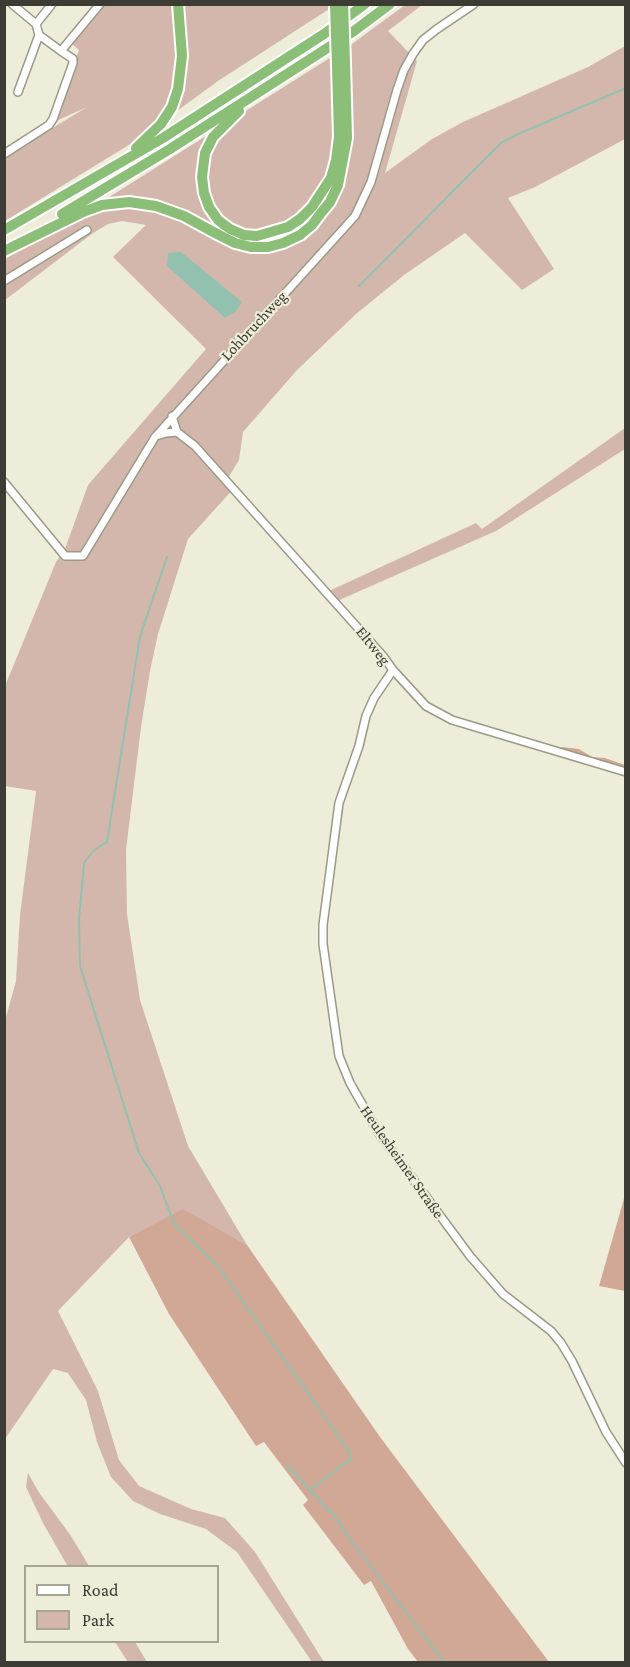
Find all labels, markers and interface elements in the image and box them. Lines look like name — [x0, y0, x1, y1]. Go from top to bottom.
street label: Lohbruchweg — [217, 287, 291, 365]
street label: Eltweg — [352, 623, 394, 669]
street label: Heulesheimer Straße — [356, 1102, 448, 1222]
legend — [24, 1565, 219, 1643]
text: Road — [82, 1580, 119, 1600]
text: Park — [82, 1610, 114, 1630]

